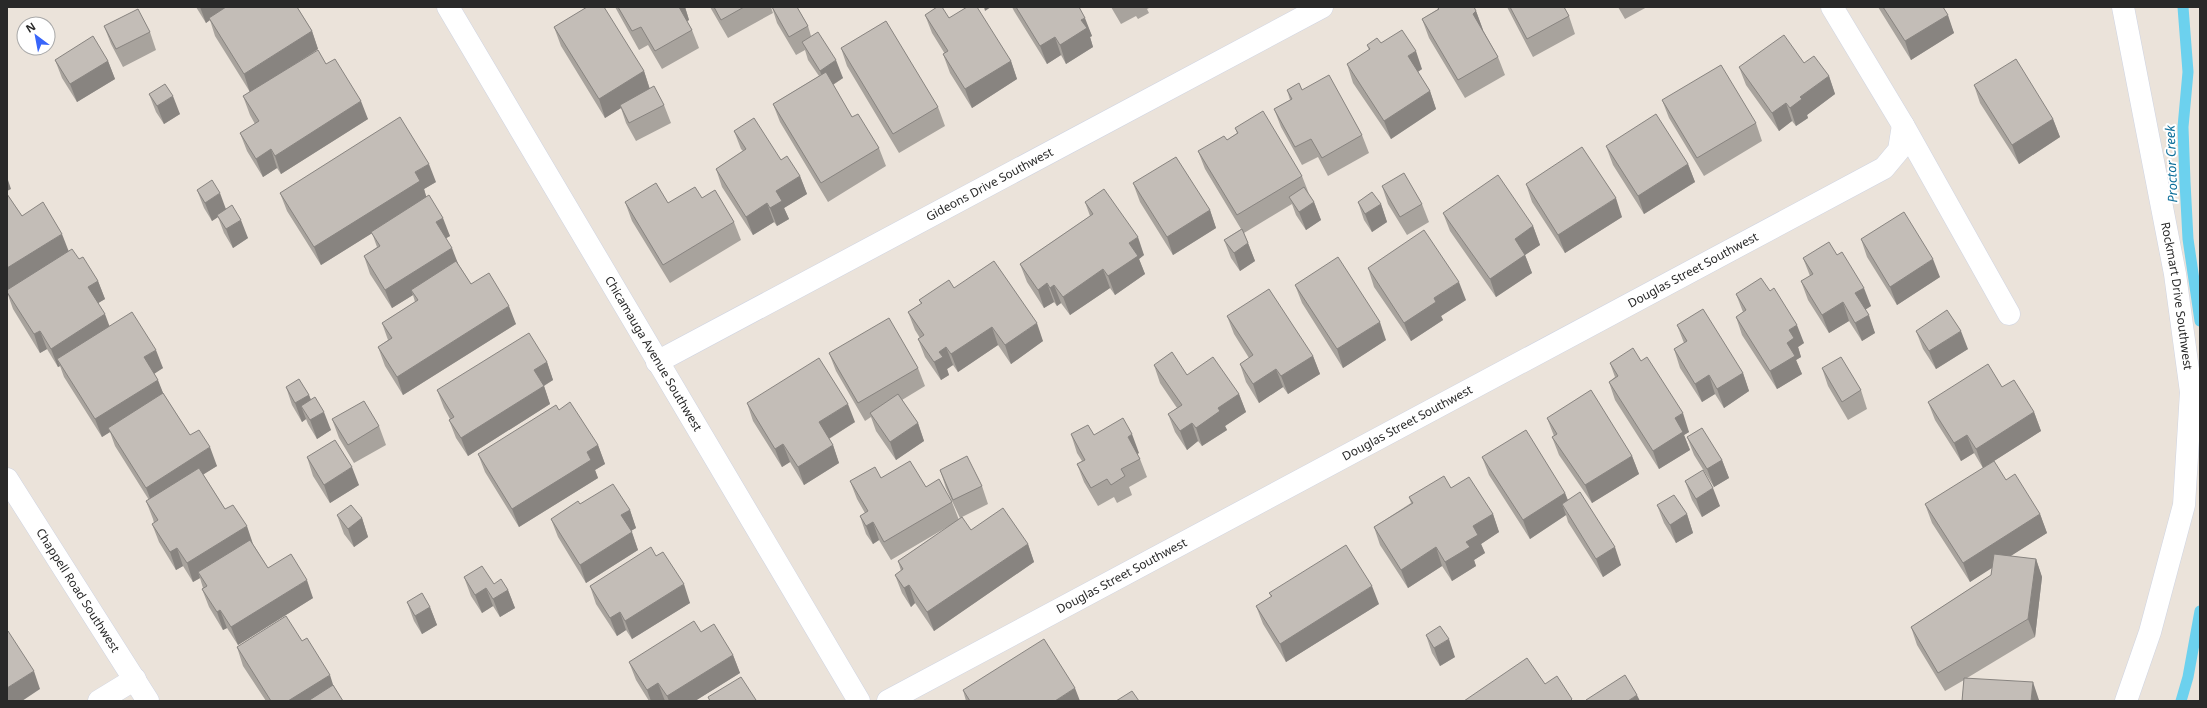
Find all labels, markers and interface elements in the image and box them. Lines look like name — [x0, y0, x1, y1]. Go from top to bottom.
north arrow — [16, 16, 56, 56]
text: N — [23, 18, 38, 36]
water label: Proctor Creek — [2161, 124, 2181, 203]
street label: Gideons Drive Southwest — [923, 143, 1056, 225]
street label: Rockmart Drive Southwest — [2157, 220, 2197, 372]
street label: Douglas Street Southwest — [1625, 228, 1762, 312]
street label: Chicamauga Avenue Southwest — [601, 273, 707, 435]
street label: Douglas Street Southwest — [1339, 380, 1476, 464]
street label: Chappell Road Southwest — [32, 525, 124, 656]
street label: Douglas Street Southwest — [1053, 533, 1190, 617]

